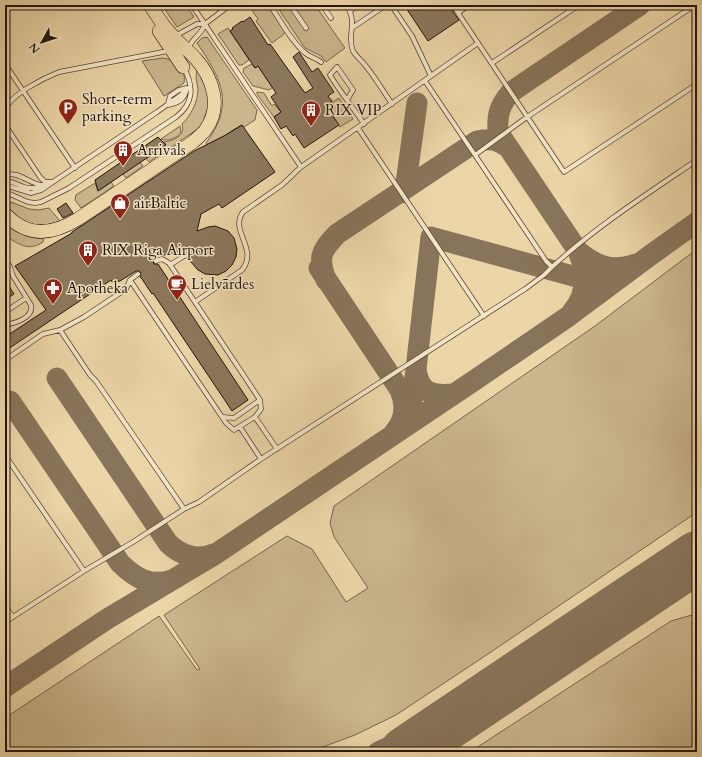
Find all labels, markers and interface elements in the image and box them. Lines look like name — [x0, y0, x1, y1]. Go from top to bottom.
north arrow — [22, 22, 62, 62]
text: N — [25, 39, 43, 56]
place label: Short-term parking — [82, 89, 153, 126]
parking icon: Short-term parking — [57, 97, 79, 125]
building icon: RIX VIP — [300, 99, 322, 127]
place label: RIX VIP — [325, 100, 381, 120]
building icon: Arrivals — [112, 139, 134, 167]
place label: Arrivals — [137, 140, 186, 160]
shop icon: airBaltic — [109, 192, 131, 220]
place label: airBaltic — [134, 193, 187, 213]
building icon: RIX Riga Airport — [77, 239, 99, 267]
place label: RIX Riga Airport — [102, 240, 214, 260]
cafe icon: Lielvārdes — [166, 273, 188, 301]
place label: Lielvārdes — [191, 274, 254, 294]
pharmacy icon: Apotheka — [42, 277, 64, 305]
place label: Apotheka — [67, 278, 129, 298]

